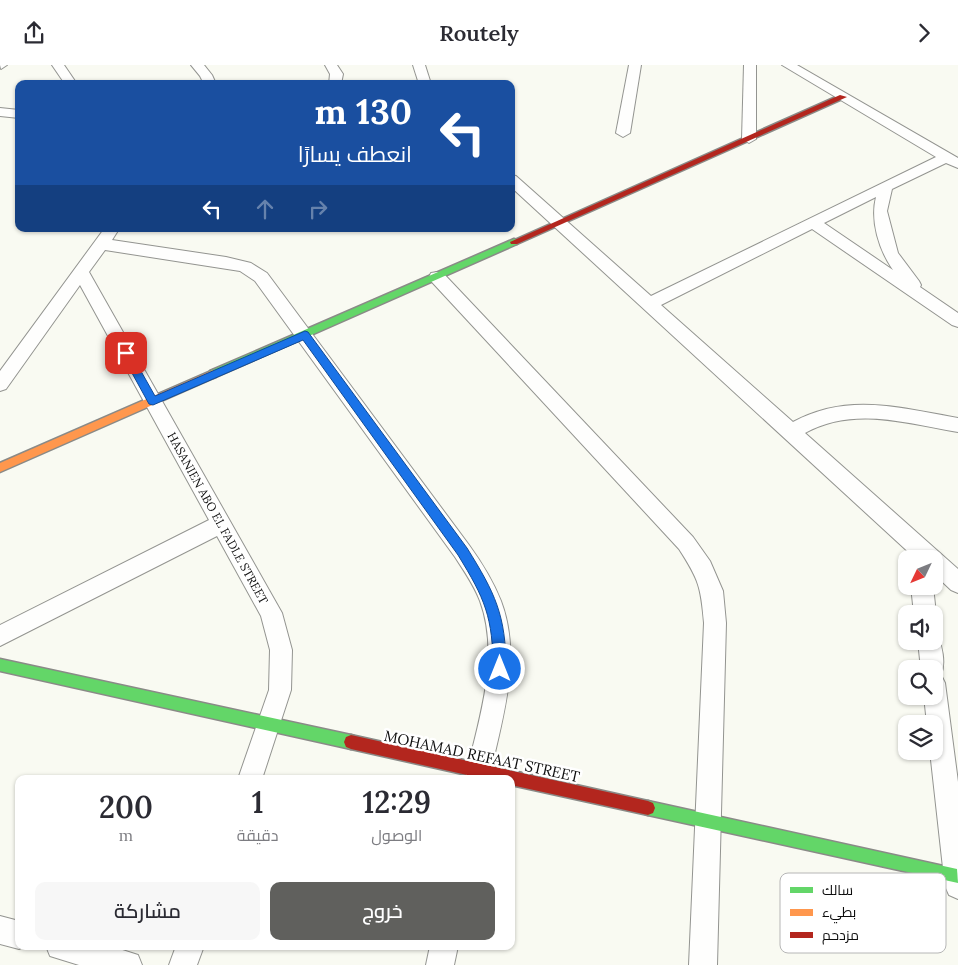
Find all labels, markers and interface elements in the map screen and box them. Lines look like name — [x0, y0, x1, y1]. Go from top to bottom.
icon: share — [20, 19, 48, 47]
text: Routely — [439, 19, 519, 47]
icon: forward — [910, 19, 938, 47]
text: 130 m — [315, 89, 412, 134]
icon: left — [430, 100, 495, 165]
text: انعطف يسارًا — [298, 140, 412, 168]
icon: left — [198, 195, 226, 223]
icon: ahead — [251, 195, 279, 223]
icon: right — [304, 195, 332, 223]
pin — [105, 332, 147, 374]
icon: arrive — [112, 339, 140, 367]
street label: HASANIEN ABO EL FADLE STREET — [164, 430, 272, 607]
north arrow — [898, 550, 942, 595]
map controls — [898, 550, 943, 760]
button: sound — [898, 605, 943, 650]
position arrow — [473, 642, 525, 694]
button: search — [898, 660, 943, 705]
button: layers — [898, 715, 943, 760]
street label: MOHAMAD REFAAT STREET — [382, 726, 582, 786]
text: 1 — [252, 783, 264, 821]
text: 12:29 — [362, 783, 431, 821]
text: 200 — [99, 788, 153, 826]
text: m — [119, 825, 133, 845]
text: دقيقة — [237, 825, 278, 845]
text: الوصول — [371, 825, 422, 845]
legend — [780, 873, 946, 953]
text: سالك — [822, 881, 853, 899]
button: مشاركة — [35, 882, 260, 940]
button: خروج — [270, 882, 495, 940]
text: بطيء — [822, 903, 856, 924]
text: مزدحم — [822, 926, 859, 945]

